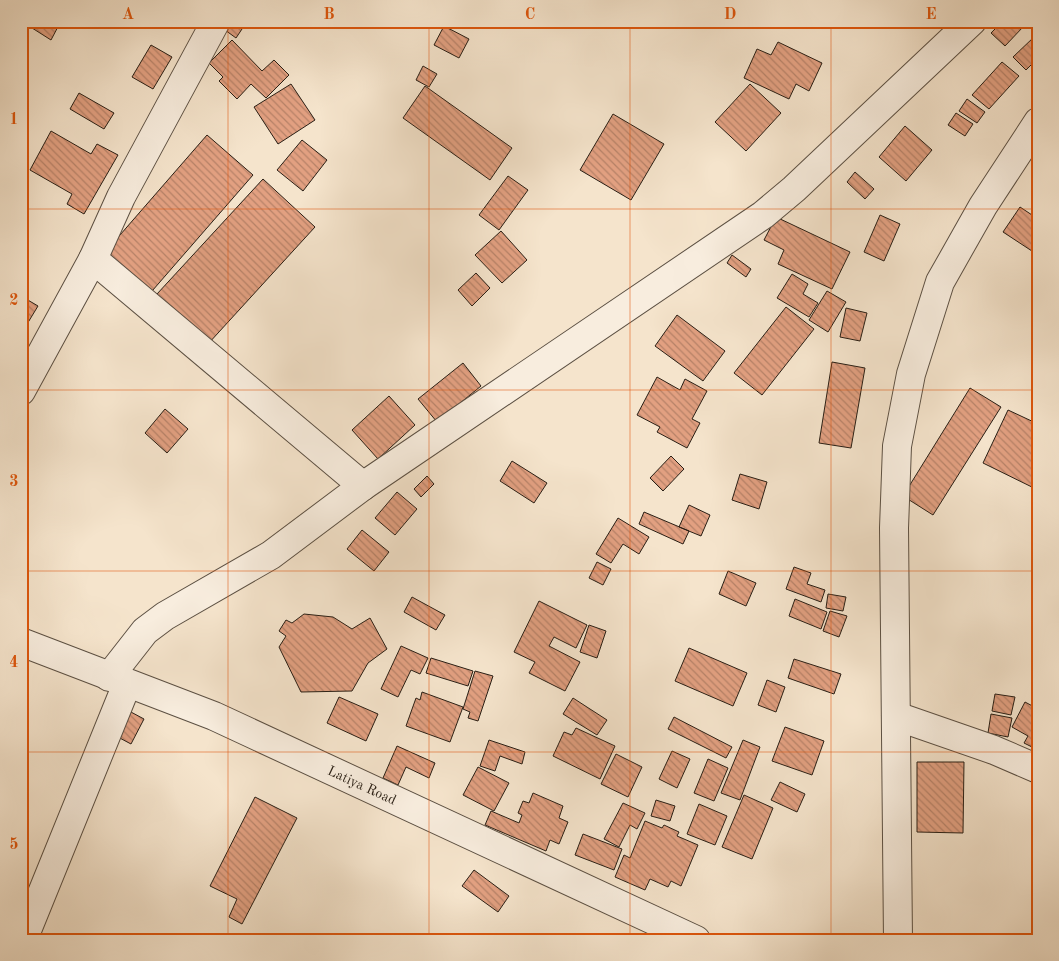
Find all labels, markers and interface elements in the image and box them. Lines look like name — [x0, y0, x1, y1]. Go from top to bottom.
text: A — [122, 7, 134, 23]
text: B — [323, 7, 335, 23]
text: C — [525, 7, 535, 23]
text: D — [724, 7, 736, 23]
text: E — [925, 7, 937, 23]
text: 1 — [9, 112, 19, 128]
text: 2 — [9, 293, 19, 309]
text: 3 — [9, 474, 19, 490]
text: 4 — [9, 655, 19, 671]
street label: Latiya Road — [325, 764, 398, 808]
text: 5 — [9, 837, 19, 853]

